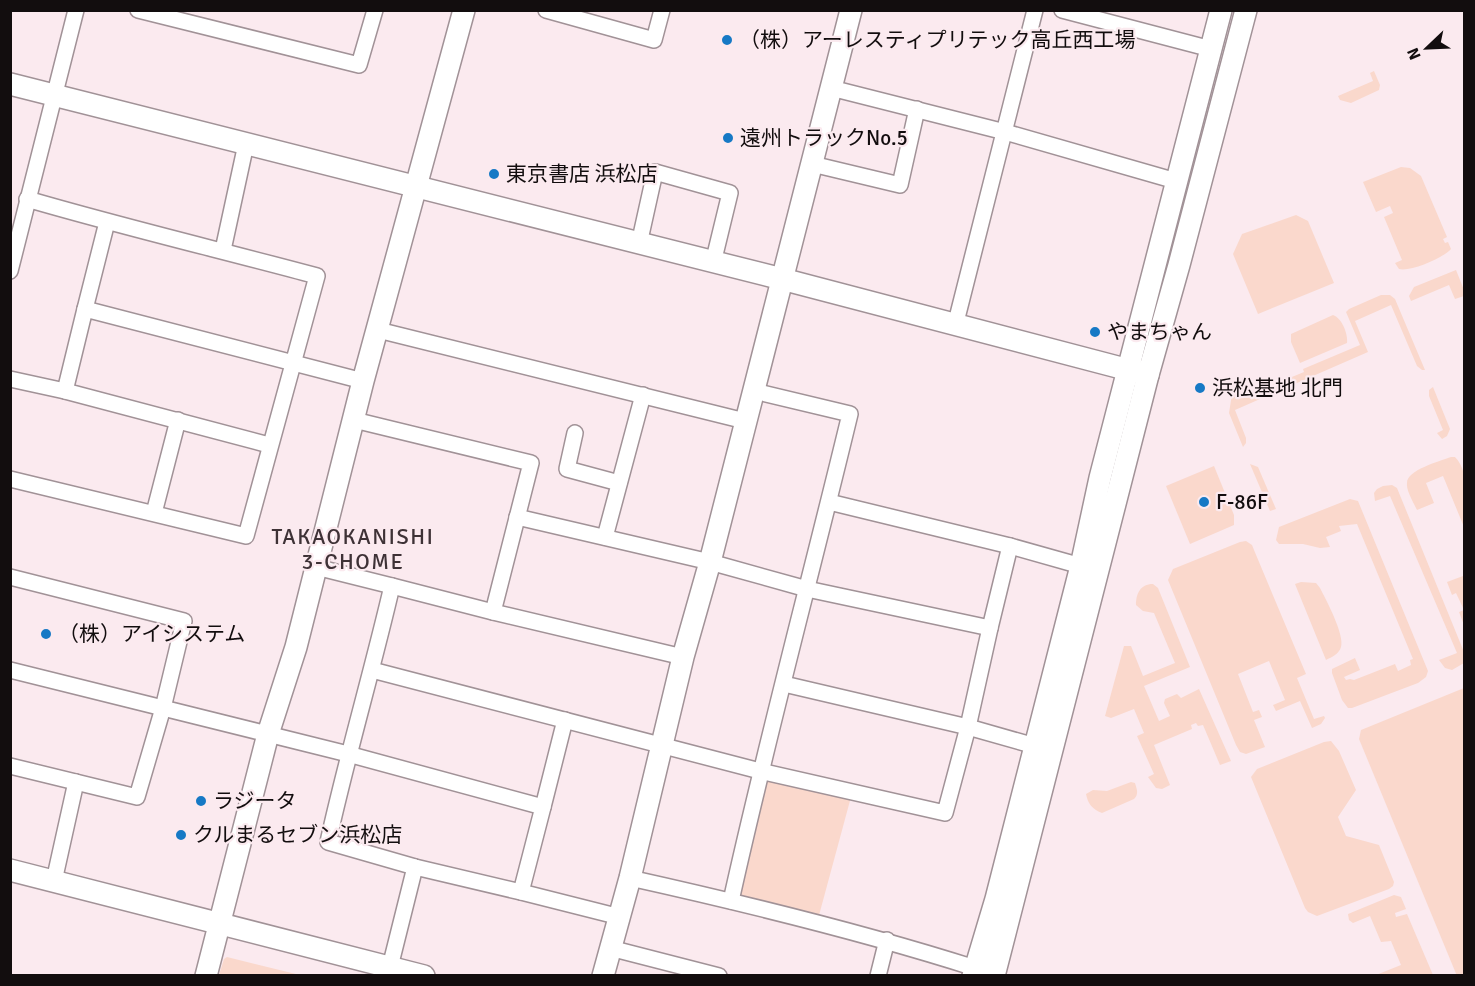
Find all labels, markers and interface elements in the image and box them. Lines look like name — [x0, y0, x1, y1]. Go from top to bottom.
north arrow — [1397, 18, 1457, 78]
place label: （株）アーレスティプリテック高丘西工場 — [739, 27, 1135, 53]
marker: （株）アーレスティプリテック高丘西工場 — [720, 33, 734, 47]
text: N — [1403, 44, 1425, 63]
place label: 遠州トラックNo.5 — [740, 125, 908, 151]
marker: 遠州トラックNo.5 — [721, 131, 735, 145]
place label: 東京書店 浜松店 — [506, 161, 658, 187]
marker: 東京書店 浜松店 — [487, 167, 501, 181]
place label: やまちゃん — [1107, 319, 1212, 345]
marker: やまちゃん — [1088, 325, 1102, 339]
place label: 浜松基地 北門 — [1212, 375, 1343, 401]
marker: 浜松基地 北門 — [1193, 381, 1207, 395]
place label: F-86F — [1216, 489, 1268, 515]
marker: F-86F — [1197, 495, 1211, 509]
district label: TAKAOKANISHI 3-CHOME — [271, 523, 435, 575]
place label: （株）アイシステム — [58, 621, 245, 647]
marker: （株）アイシステム — [39, 627, 53, 641]
place label: ラジータ — [213, 788, 297, 814]
marker: ラジータ — [194, 794, 208, 808]
place label: クルまるセブン浜松店 — [193, 822, 402, 848]
marker: クルまるセブン浜松店 — [174, 828, 188, 842]

